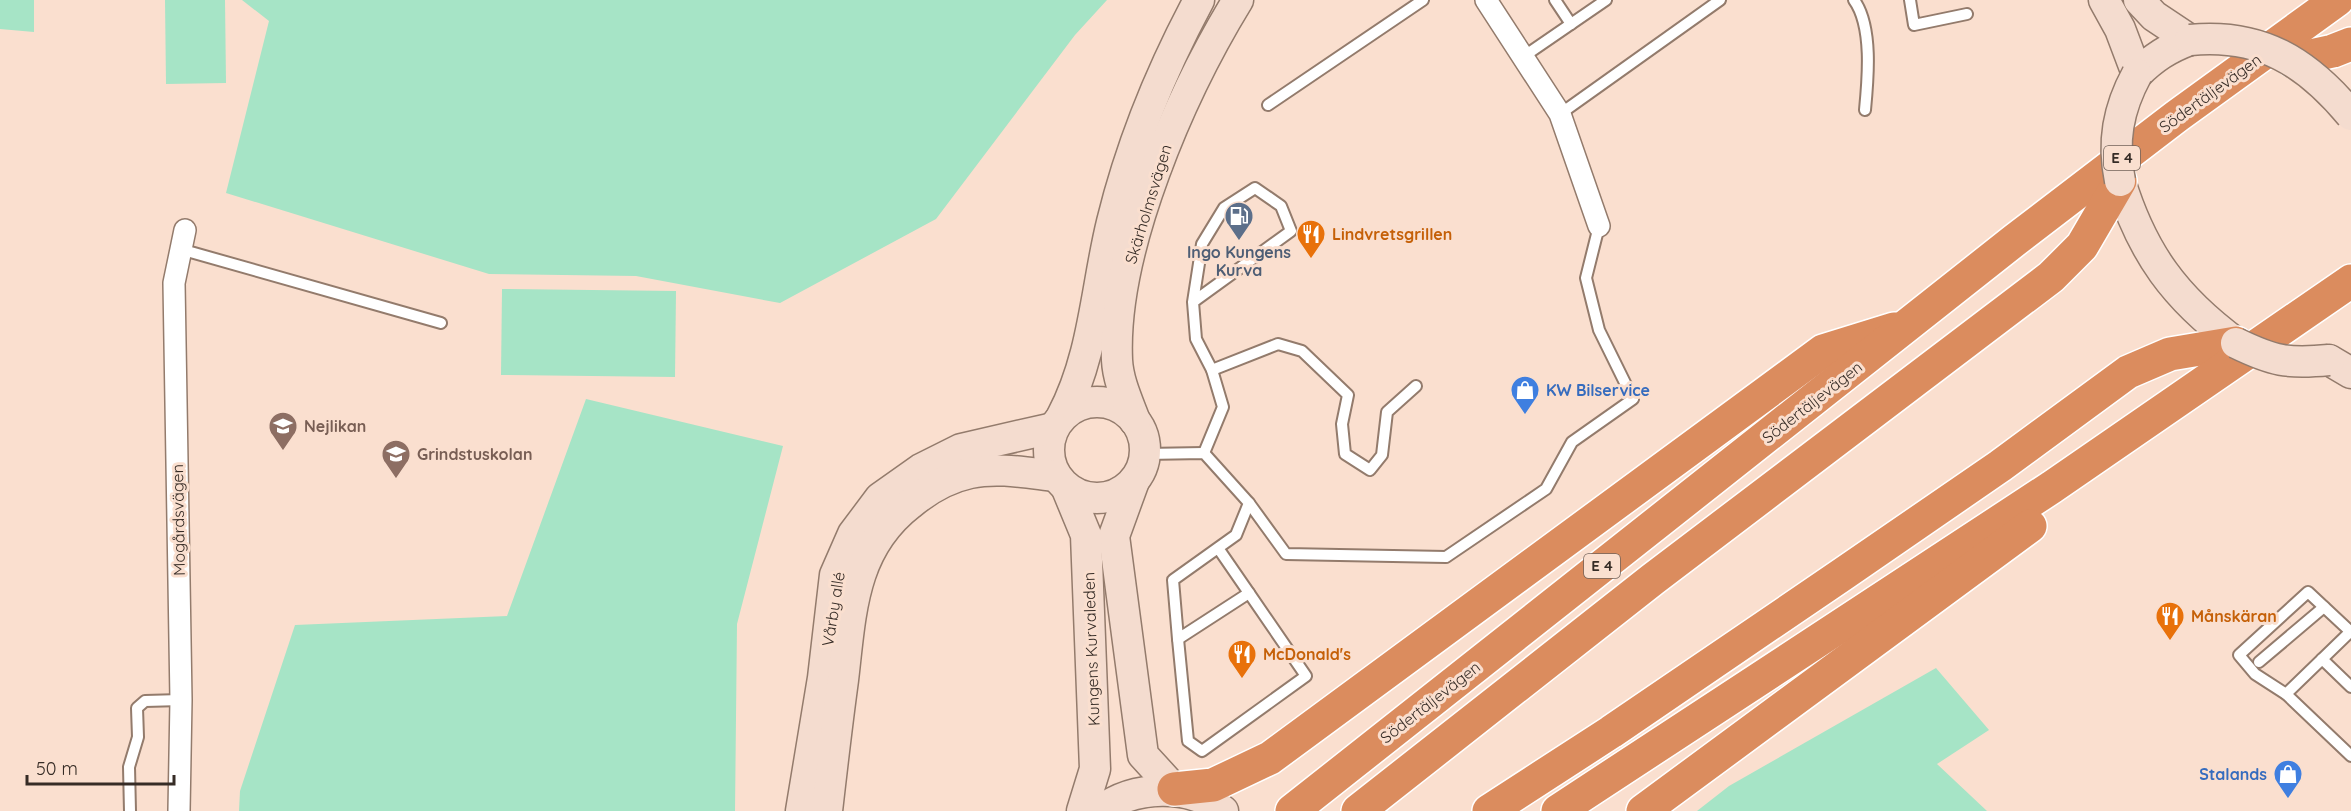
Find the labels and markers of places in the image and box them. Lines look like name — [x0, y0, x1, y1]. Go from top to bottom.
fuel station icon: Ingo Kungens Kurva — [1223, 200, 1255, 242]
restaurant icon: Lindvretsgrillen — [1295, 218, 1327, 260]
place label: Lindvretsgrillen — [1332, 224, 1452, 244]
place label: Ingo Kungens Kurva — [1187, 242, 1291, 280]
shop icon: KW Bilservice — [1509, 374, 1541, 416]
place label: KW Bilservice — [1546, 380, 1650, 400]
school or university icon: Nejlikan — [267, 410, 299, 452]
place label: Nejlikan — [304, 416, 366, 436]
school or university icon: Grindstuskolan — [380, 438, 412, 480]
place label: Grindstuskolan — [417, 444, 532, 464]
restaurant icon: Månskäran — [2154, 600, 2186, 642]
place label: Månskäran — [2191, 606, 2277, 626]
restaurant icon: McDonald's — [1226, 638, 1258, 680]
place label: McDonald's — [1263, 644, 1351, 664]
shop icon: Stalands — [2272, 758, 2304, 800]
place label: Stalands — [2199, 764, 2267, 784]

